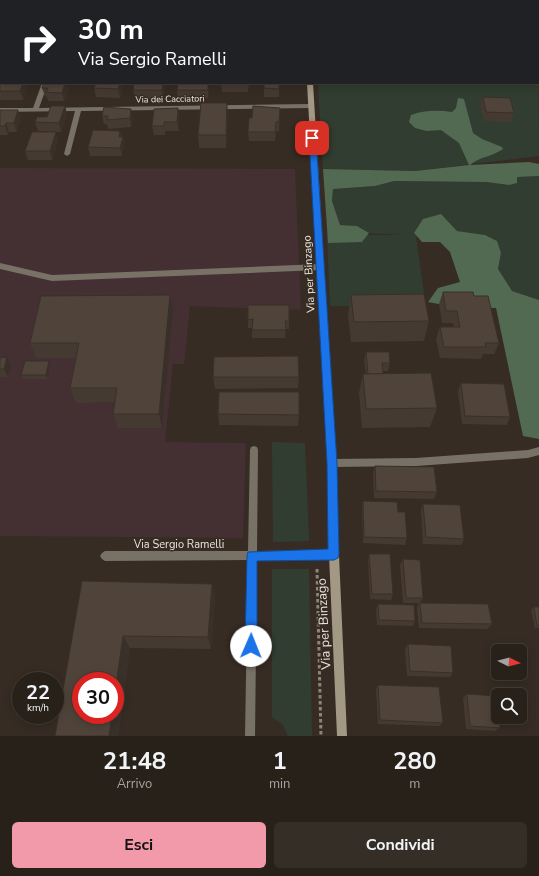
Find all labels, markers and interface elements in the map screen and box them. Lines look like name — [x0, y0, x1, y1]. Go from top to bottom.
text: 30 m — [78, 11, 144, 49]
icon: right — [12, 16, 64, 68]
text: Via Sergio Ramelli — [78, 47, 226, 71]
street label: Via dei Cacciatori — [134, 92, 205, 106]
pin — [295, 121, 329, 155]
icon: arrive — [301, 127, 323, 149]
street label: Via per Binzago — [299, 235, 319, 314]
street label: Via Sergio Ramelli — [133, 537, 224, 552]
street label: Via per Binzago — [313, 578, 335, 671]
position arrow — [230, 625, 272, 667]
north arrow — [491, 644, 527, 680]
map controls — [491, 644, 527, 724]
speed limit sign: 30 — [72, 672, 124, 724]
text: 22 — [26, 679, 50, 706]
button: search — [491, 688, 527, 724]
text: km/h — [27, 701, 49, 715]
text: 21:48 — [103, 745, 166, 777]
text: 1 — [272, 745, 287, 777]
text: 280 — [393, 745, 436, 777]
text: Arrivo — [117, 775, 152, 793]
text: min — [269, 775, 290, 793]
text: m — [409, 775, 420, 793]
button: Esci — [12, 822, 266, 868]
button: Condividi — [274, 822, 527, 868]

